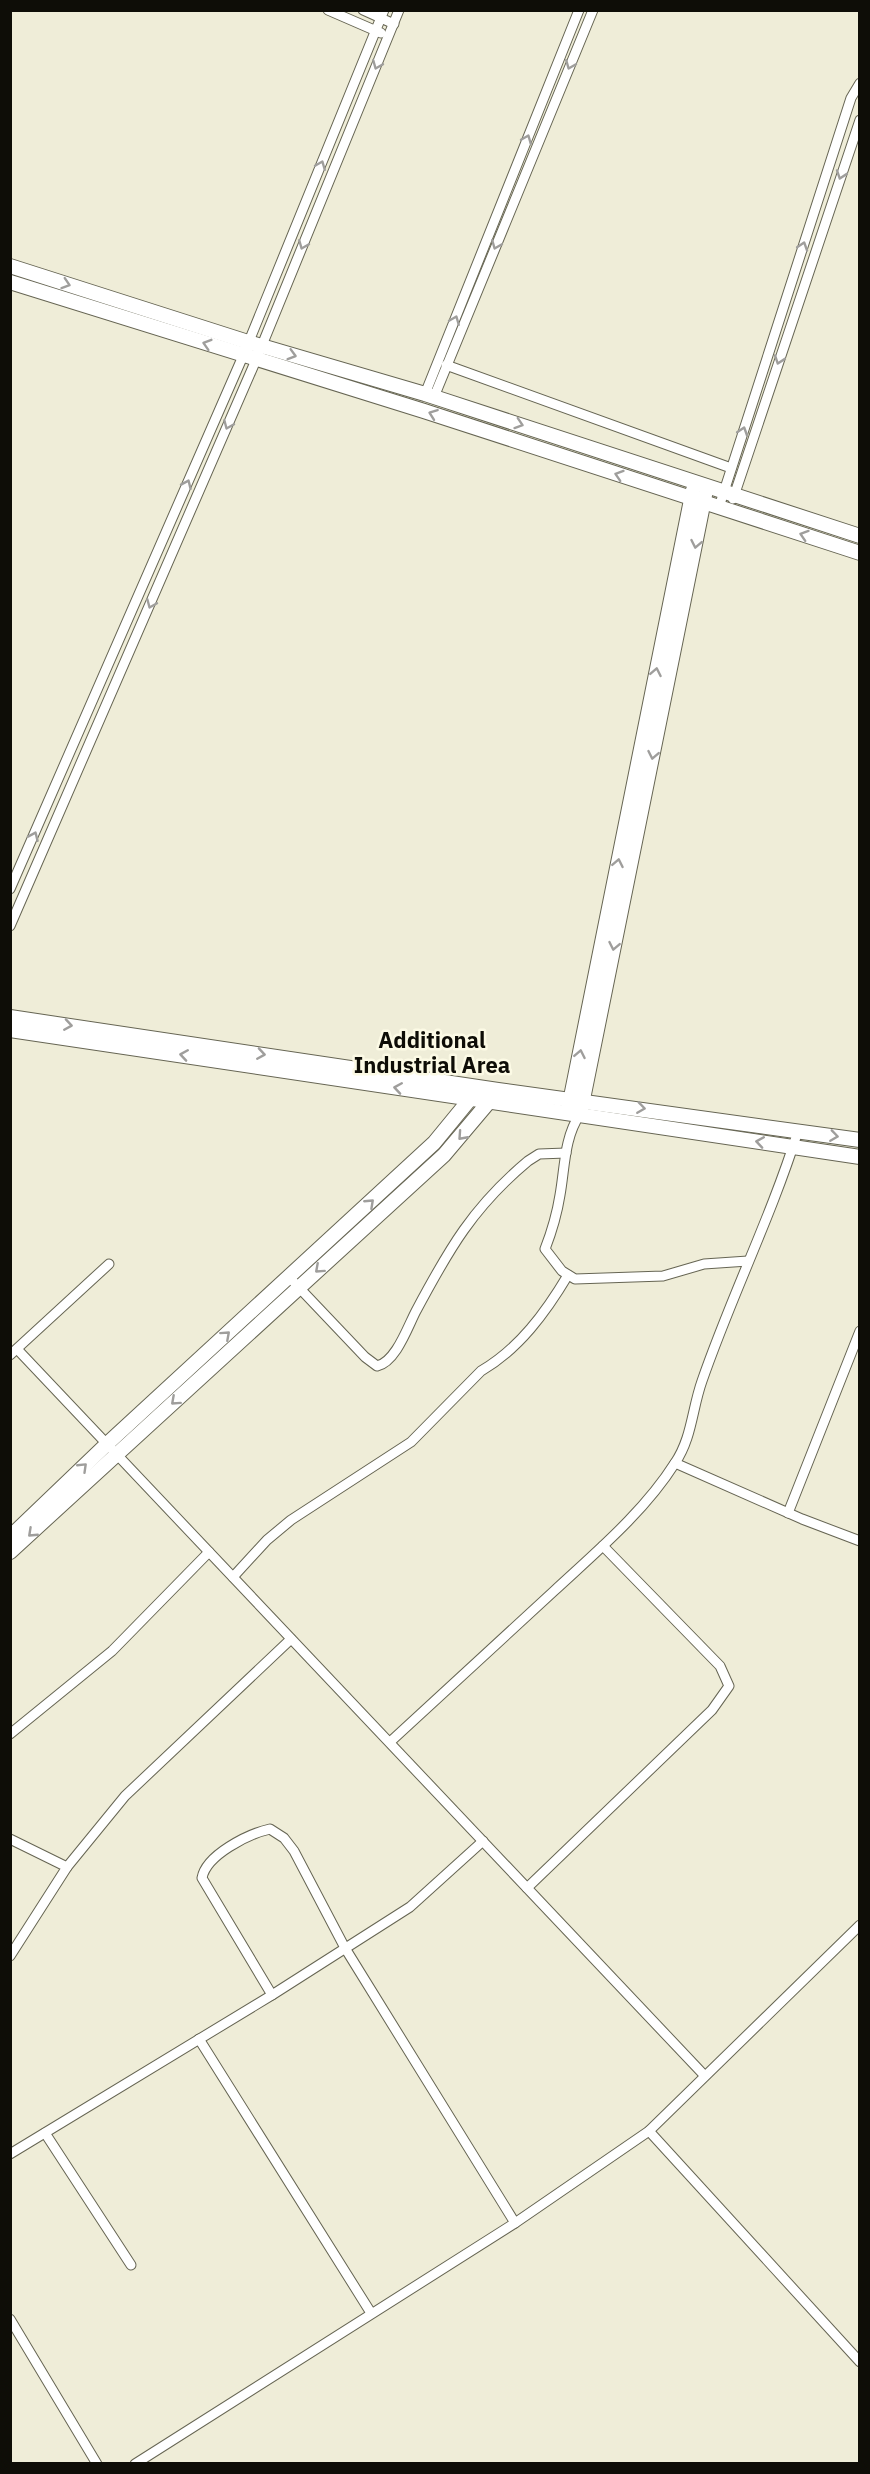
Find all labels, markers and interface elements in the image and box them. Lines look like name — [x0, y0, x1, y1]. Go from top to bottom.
one-way arrow — [372, 58, 384, 69]
one-way arrow — [565, 58, 577, 69]
one-way arrow — [520, 134, 532, 145]
one-way arrow — [314, 160, 326, 171]
one-way arrow — [836, 169, 849, 180]
one-way arrow — [298, 239, 310, 250]
one-way arrow — [491, 239, 503, 250]
one-way arrow — [796, 241, 808, 252]
one-way arrow — [60, 276, 71, 289]
one-way arrow — [448, 315, 460, 326]
one-way arrow — [202, 339, 213, 351]
one-way arrow — [286, 348, 297, 360]
one-way arrow — [774, 354, 787, 365]
one-way arrow — [428, 409, 439, 422]
one-way arrow — [513, 417, 524, 429]
one-way arrow — [223, 419, 235, 430]
one-way arrow — [736, 426, 748, 437]
one-way arrow — [614, 469, 625, 482]
one-way arrow — [180, 479, 192, 490]
one-way arrow — [799, 530, 810, 542]
one-way arrow — [690, 538, 703, 548]
one-way arrow — [146, 598, 158, 609]
one-way arrow — [649, 667, 662, 677]
one-way arrow — [647, 750, 660, 760]
one-way arrow — [27, 831, 39, 842]
one-way arrow — [611, 858, 624, 868]
one-way arrow — [608, 941, 621, 951]
one-way arrow — [64, 1019, 73, 1031]
district label: Additional Industrial Area — [354, 1025, 510, 1079]
one-way arrow — [257, 1048, 266, 1060]
one-way arrow — [180, 1049, 189, 1061]
one-way arrow — [572, 1050, 585, 1060]
one-way arrow — [393, 1082, 402, 1094]
one-way arrow — [636, 1102, 645, 1114]
one-way arrow — [458, 1129, 469, 1140]
one-way arrow — [829, 1130, 838, 1142]
one-way arrow — [755, 1137, 765, 1149]
one-way arrow — [363, 1199, 373, 1210]
one-way arrow — [315, 1262, 326, 1273]
one-way arrow — [219, 1331, 230, 1342]
one-way arrow — [171, 1393, 182, 1404]
one-way arrow — [76, 1463, 86, 1474]
one-way arrow — [28, 1526, 38, 1537]

